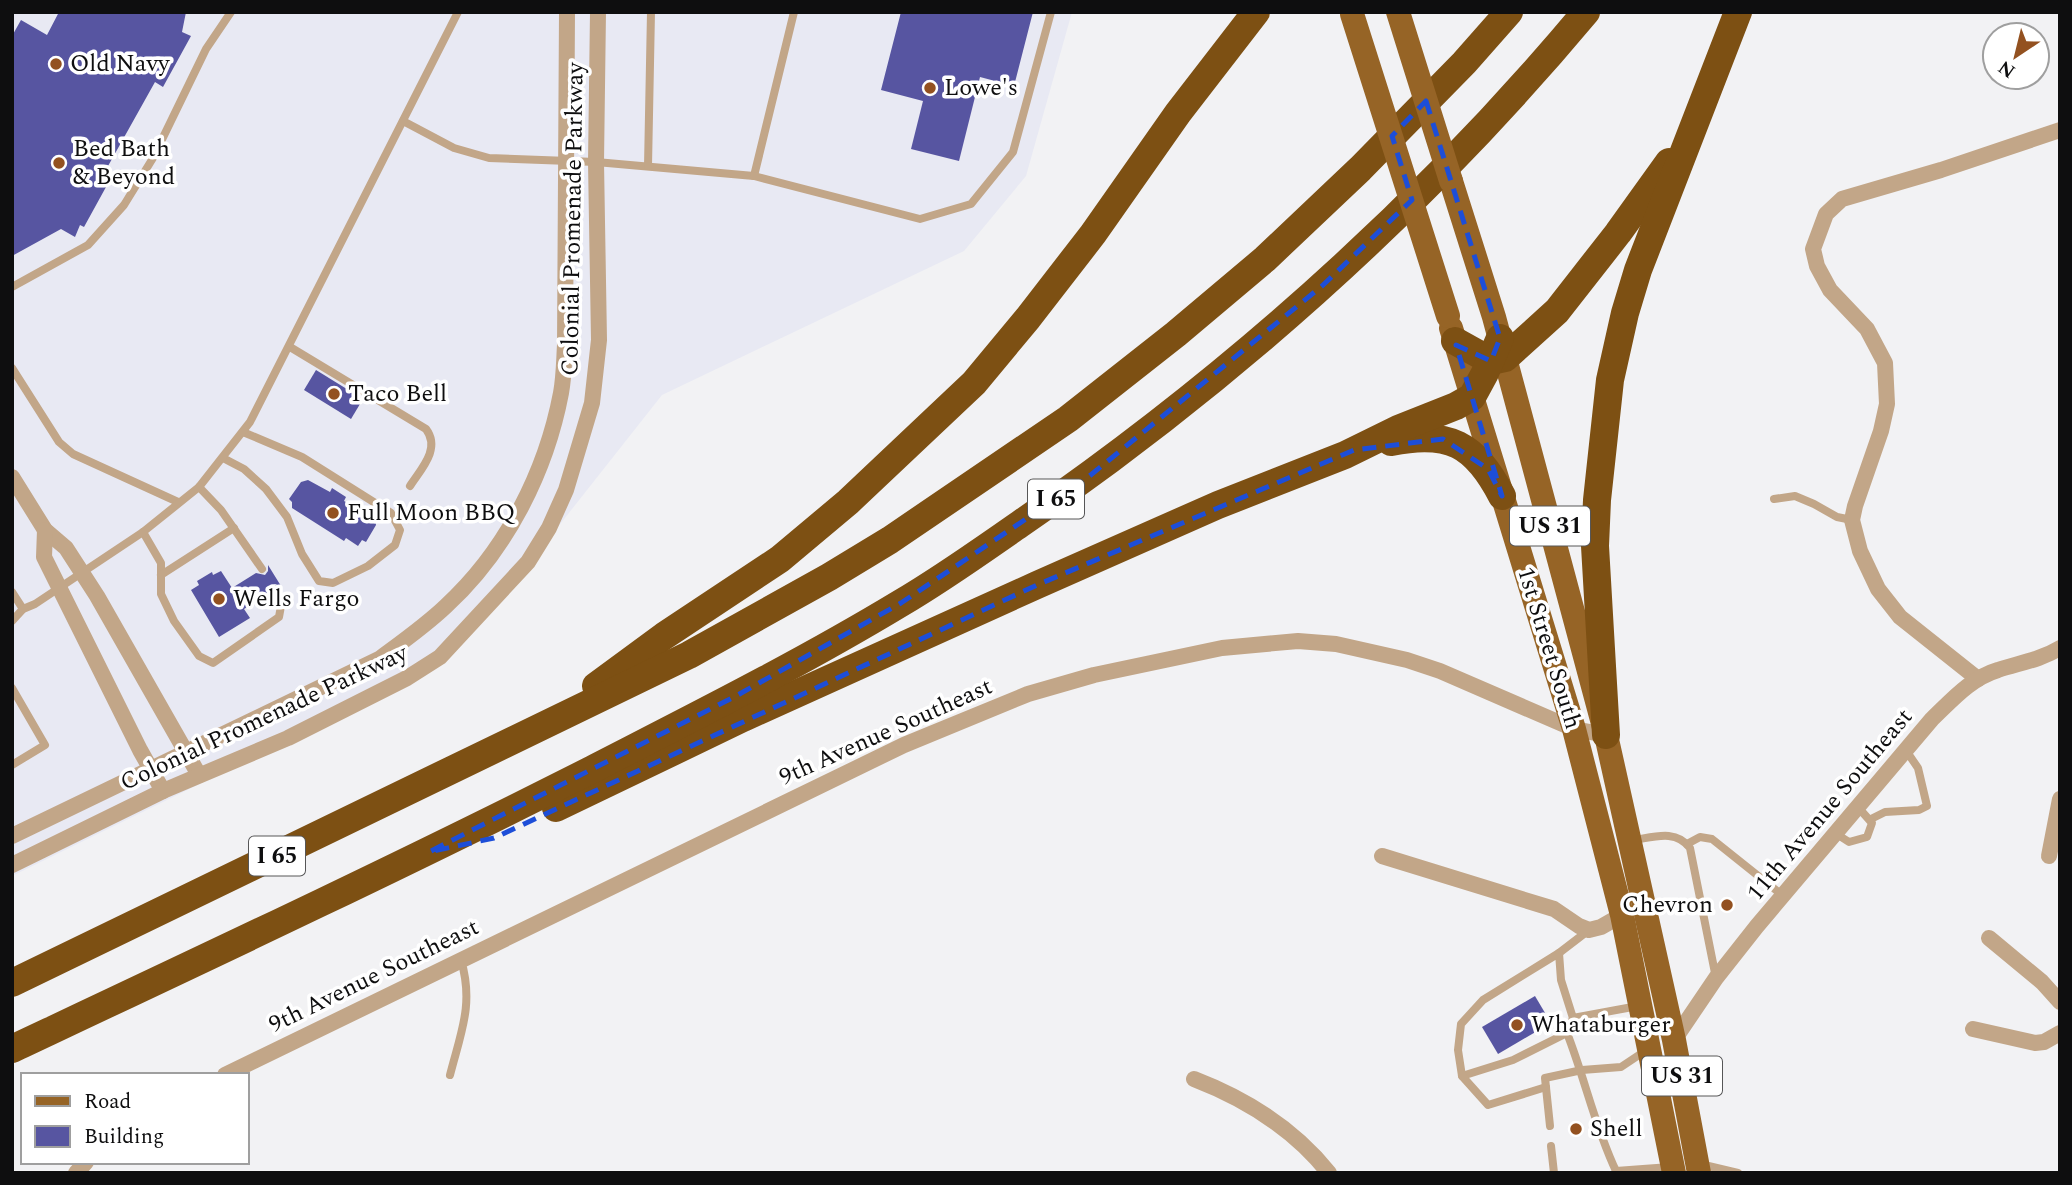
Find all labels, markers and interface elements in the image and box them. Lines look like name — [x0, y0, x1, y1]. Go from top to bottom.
north arrow — [1981, 21, 2051, 91]
place label: Old Navy — [70, 46, 171, 82]
text: N — [1992, 52, 2022, 85]
marker: Old Navy — [48, 56, 64, 72]
street label: Colonial Promenade Parkway — [552, 60, 594, 376]
place label: Lowe's — [944, 70, 1018, 106]
marker: Lowe's — [922, 80, 938, 96]
place label: Bed Bath & Beyond — [73, 131, 175, 195]
marker: Bed Bath & Beyond — [51, 155, 67, 171]
place label: Taco Bell — [348, 376, 447, 412]
marker: Taco Bell — [326, 386, 342, 402]
road number: I 65 — [1028, 480, 1084, 519]
place label: Full Moon BBQ — [347, 495, 516, 531]
marker: Full Moon BBQ — [325, 505, 341, 521]
road number: US 31 — [1510, 506, 1590, 546]
street label: 1st Street South — [1507, 563, 1591, 733]
place label: Wells Fargo — [233, 581, 360, 617]
marker: Wells Fargo — [211, 591, 227, 607]
street label: Colonial Promenade Parkway — [114, 635, 415, 801]
street label: 9th Avenue Southeast — [774, 669, 998, 795]
street label: 11th Avenue Southeast — [1738, 701, 1922, 909]
road number: I 65 — [249, 836, 305, 876]
place label: Chevron — [1622, 887, 1713, 923]
marker: Chevron — [1719, 897, 1735, 913]
street label: 9th Avenue Southeast — [263, 909, 485, 1043]
place label: Whataburger — [1531, 1007, 1671, 1043]
marker: Whataburger — [1509, 1017, 1525, 1033]
road number: US 31 — [1642, 1056, 1722, 1096]
legend — [21, 1073, 248, 1164]
text: Road — [84, 1086, 131, 1118]
place label: Shell — [1590, 1111, 1642, 1147]
text: Building — [84, 1121, 164, 1153]
marker: Shell — [1568, 1121, 1584, 1137]

